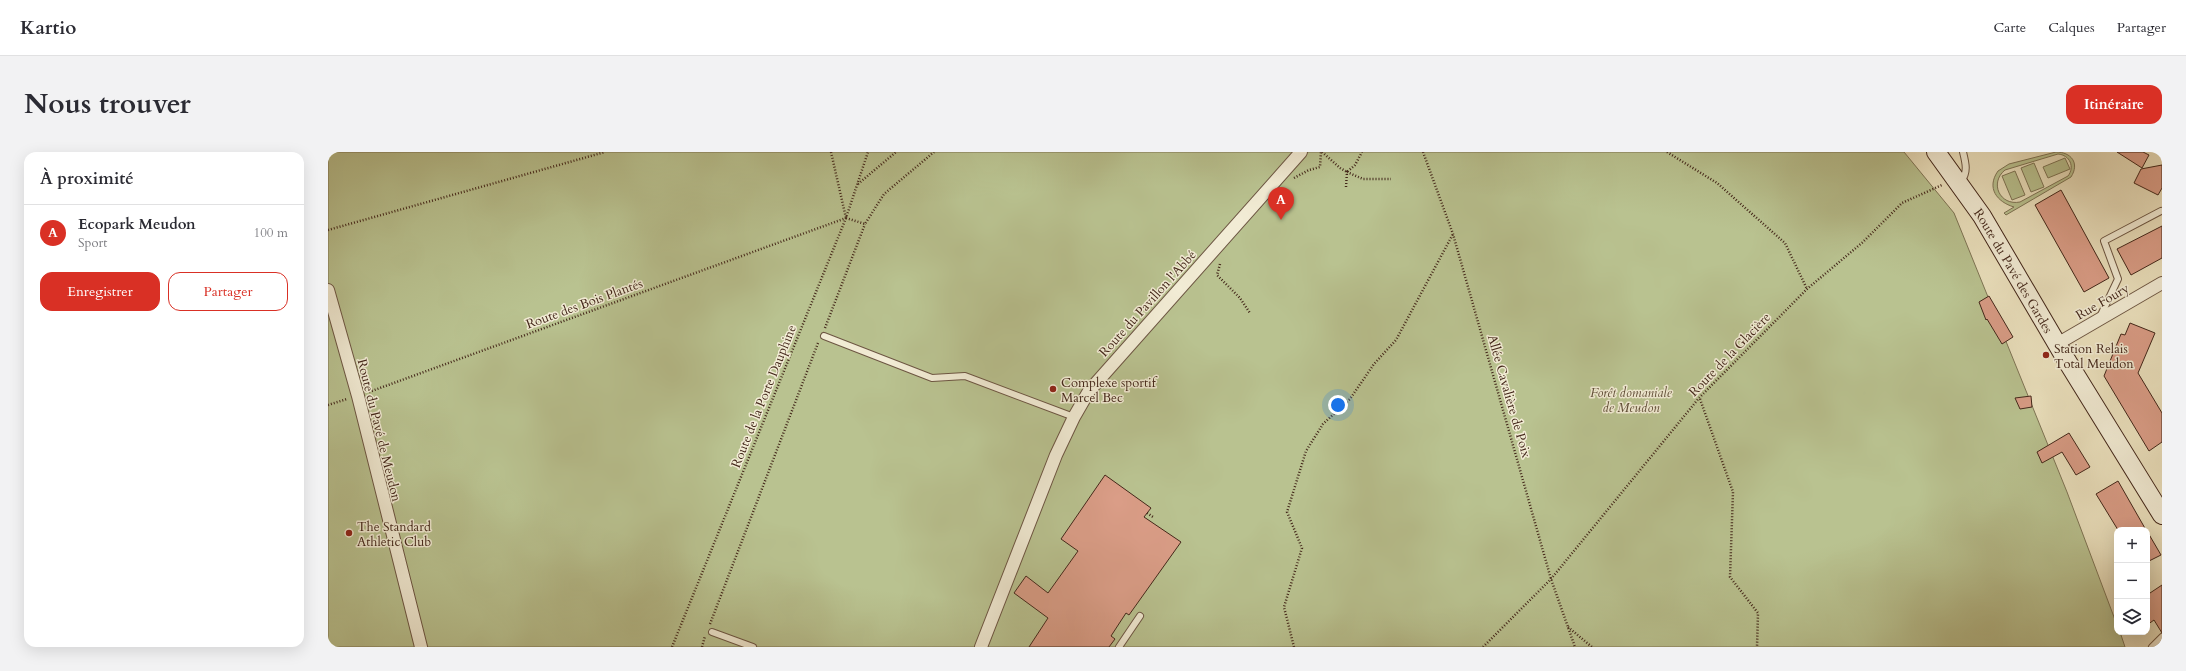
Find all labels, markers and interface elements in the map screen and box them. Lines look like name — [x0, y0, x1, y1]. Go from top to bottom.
text: Kartio — [20, 15, 76, 41]
text: Carte — [1994, 18, 2026, 37]
text: Calques — [2048, 18, 2095, 37]
text: Partager — [2117, 18, 2166, 37]
text: Nous trouver — [24, 85, 191, 123]
button: Itinéraire — [2066, 85, 2162, 124]
text: À proximité — [40, 167, 134, 190]
pin: A — [1268, 187, 1294, 220]
street label: Route du Pavé des Gardes — [1969, 205, 2057, 337]
text: Ecopark Meudon — [78, 214, 196, 234]
text: A — [48, 224, 58, 242]
text: 100 m — [254, 224, 288, 242]
text: Sport — [78, 234, 107, 252]
street label: Route du Pavillon l'Abbé — [1095, 246, 1201, 361]
button: Enregistrer — [40, 272, 160, 311]
button: Partager — [168, 272, 288, 311]
street label: Route des Bois Plantés — [523, 274, 645, 333]
street label: Rue Foury — [2073, 279, 2133, 324]
street label: Route de la Glacière — [1685, 309, 1775, 401]
street label: Route de la Porte Dauphine — [727, 322, 801, 471]
street label: Allée Cavalière de Poix — [1483, 333, 1535, 460]
place label: Station Relais Total Meudon — [2054, 340, 2134, 373]
marker: Station Relais Total Meudon — [2041, 350, 2051, 360]
street label: Route du Pavé de Meudon — [353, 357, 406, 504]
place label: Complexe sportif Marcel Bec — [1061, 374, 1158, 407]
marker: Complexe sportif Marcel Bec — [1048, 384, 1058, 394]
park label: Forêt domaniale de Meudon — [1590, 384, 1673, 417]
your location — [1328, 395, 1348, 415]
place label: The Standard Athletic Club — [357, 518, 431, 551]
map controls — [2114, 527, 2150, 635]
button: + — [2114, 527, 2150, 563]
marker: The Standard Athletic Club — [344, 528, 354, 538]
button: − — [2114, 563, 2150, 599]
button: layers — [2114, 599, 2150, 635]

